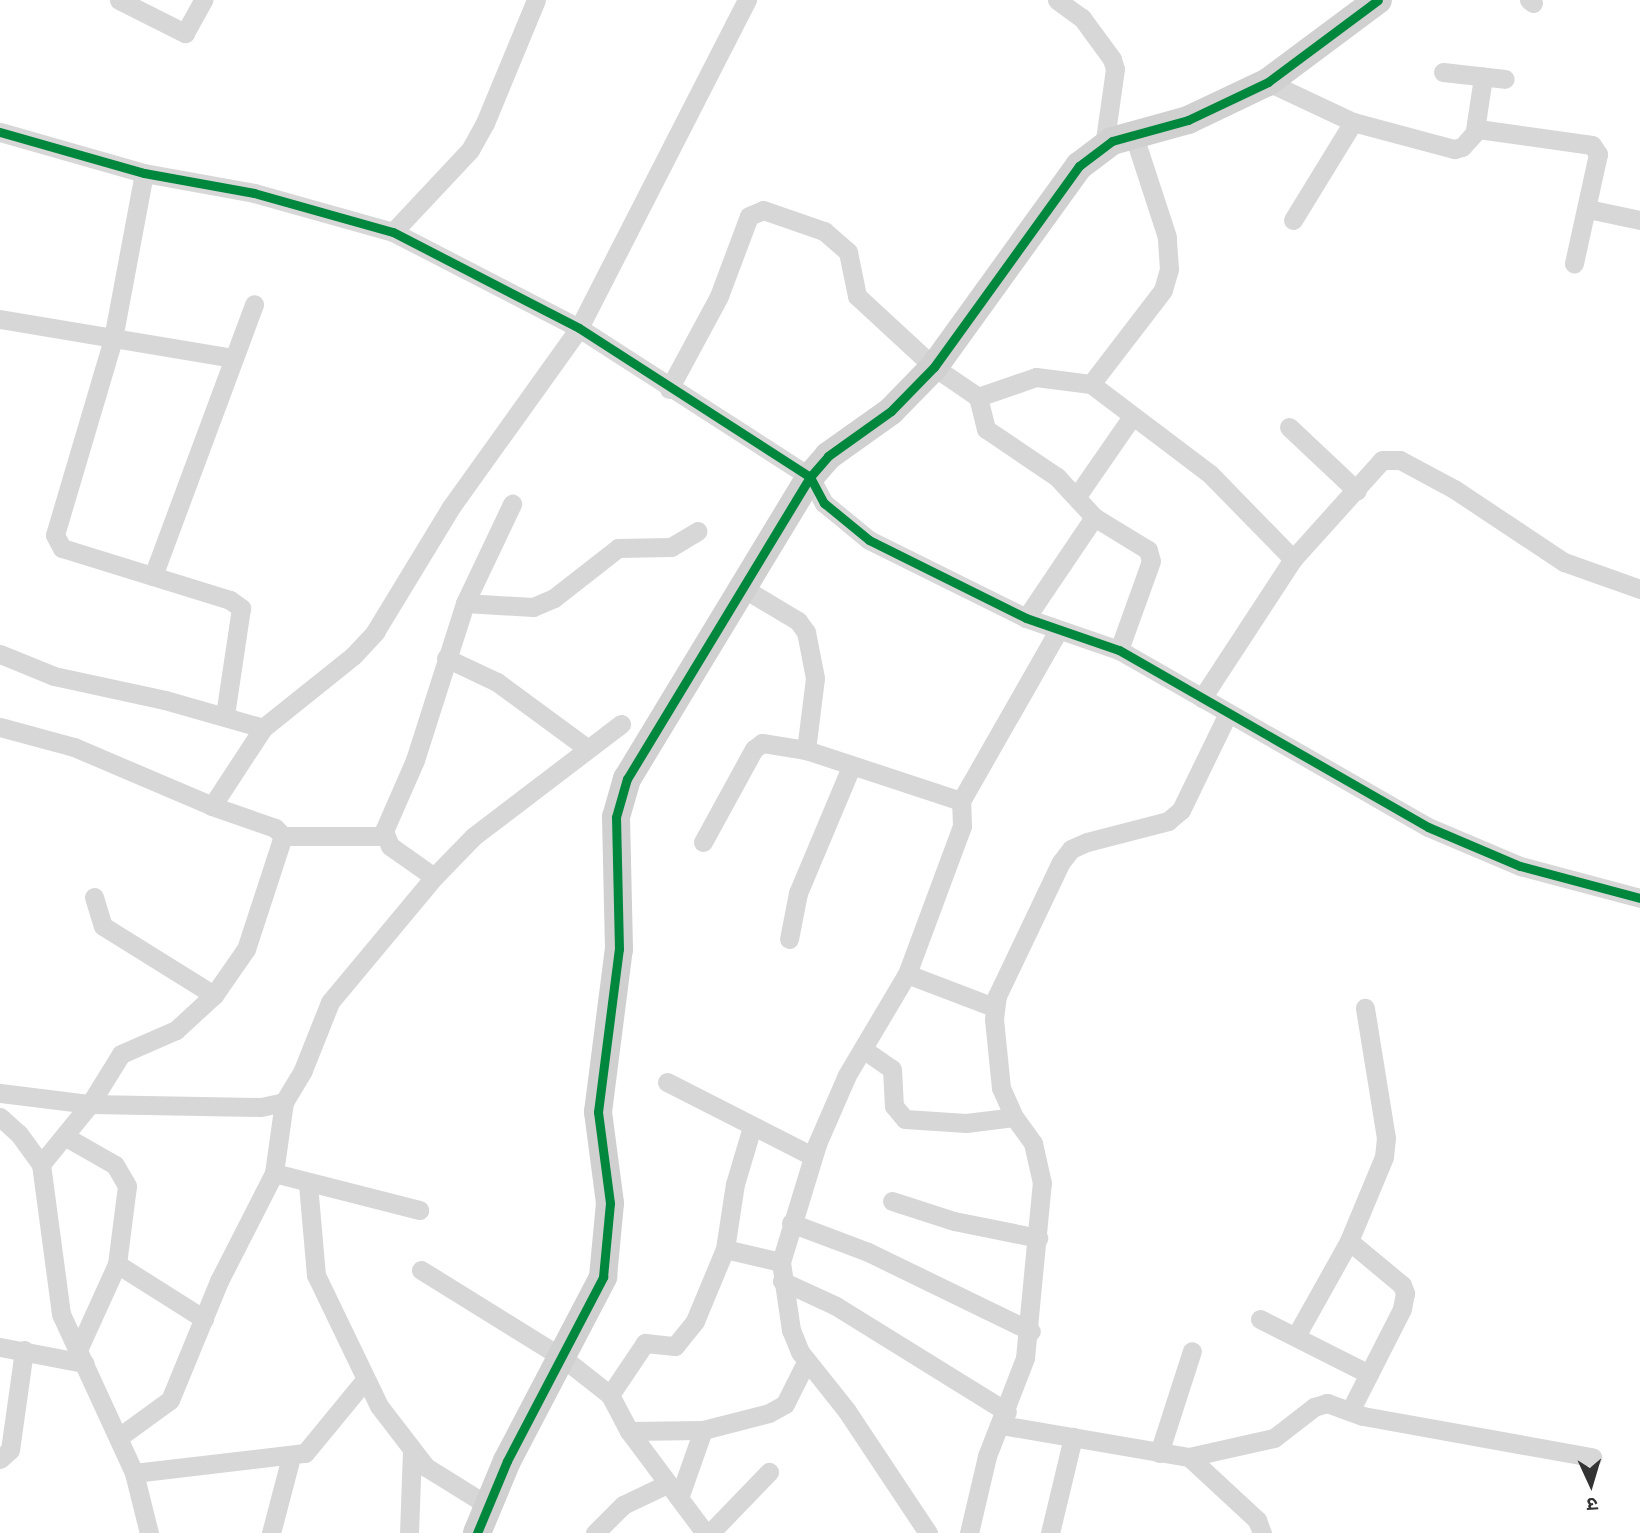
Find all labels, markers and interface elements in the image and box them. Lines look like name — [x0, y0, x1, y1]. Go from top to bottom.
north arrow — [1556, 1449, 1626, 1519]
text: उ — [1586, 1494, 1599, 1516]

